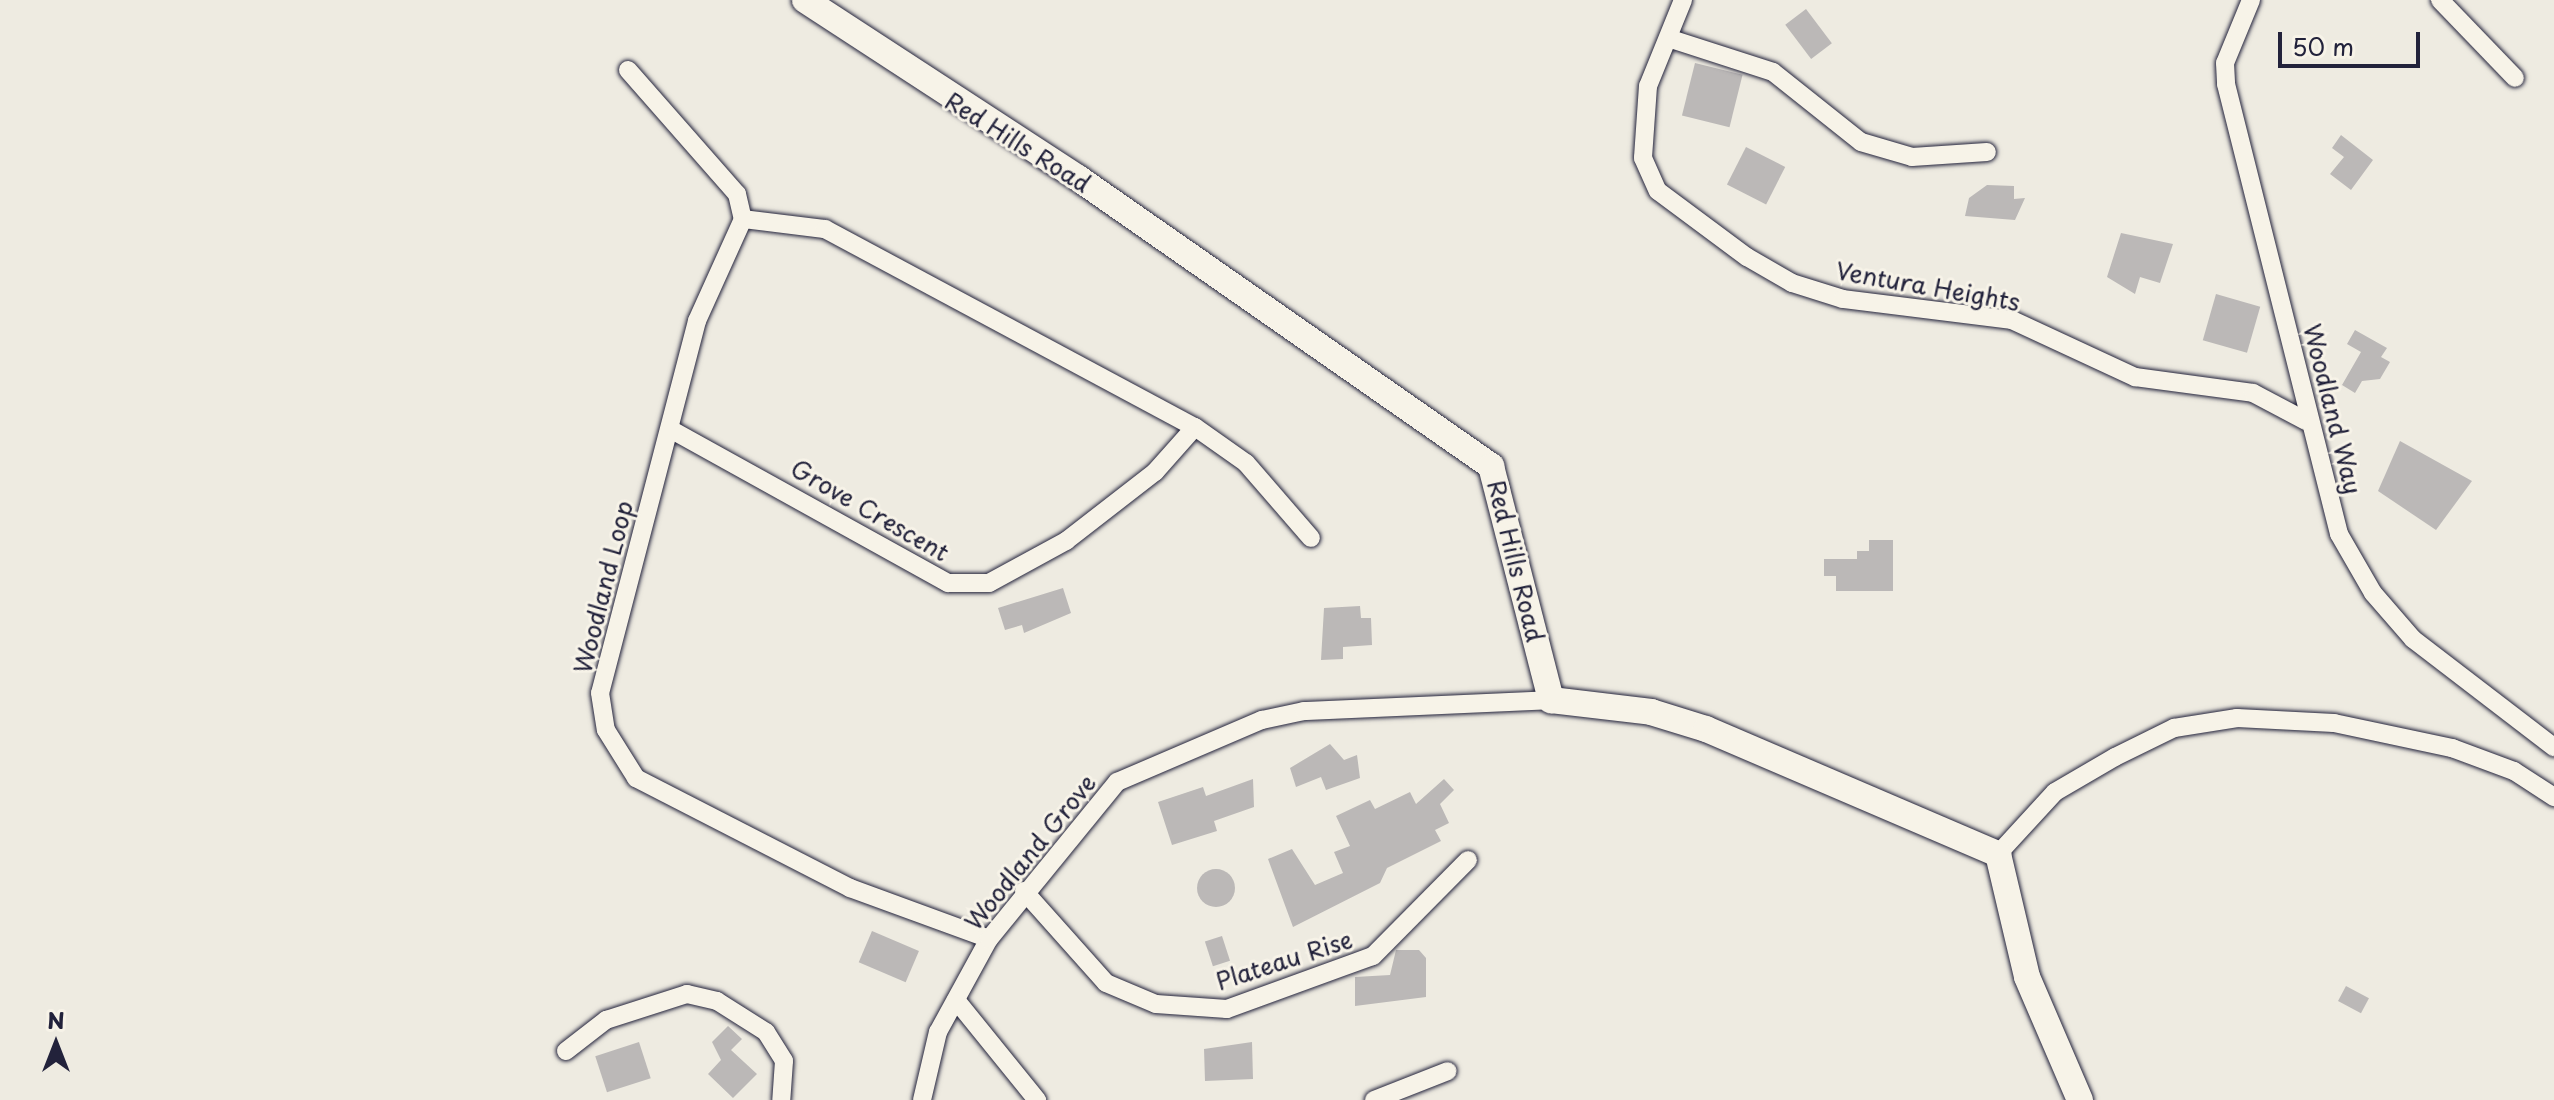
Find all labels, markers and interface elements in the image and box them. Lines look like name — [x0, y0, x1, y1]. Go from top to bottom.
scale bar — [2282, 16, 2424, 66]
text: 50 m — [2292, 28, 2354, 64]
street label: Red Hills Road — [940, 86, 1096, 198]
street label: Ventura Heights — [1835, 256, 2021, 316]
street label: Woodland Way — [2298, 321, 2368, 497]
street label: Grove Crescent — [785, 453, 955, 567]
street label: Red Hills Road — [1482, 476, 1550, 646]
street label: Woodland Loop — [568, 498, 638, 676]
street label: Woodland Grove — [959, 768, 1101, 936]
street label: Plateau Rise — [1212, 924, 1356, 996]
text: N — [47, 1003, 65, 1036]
north arrow — [16, 1004, 96, 1084]

